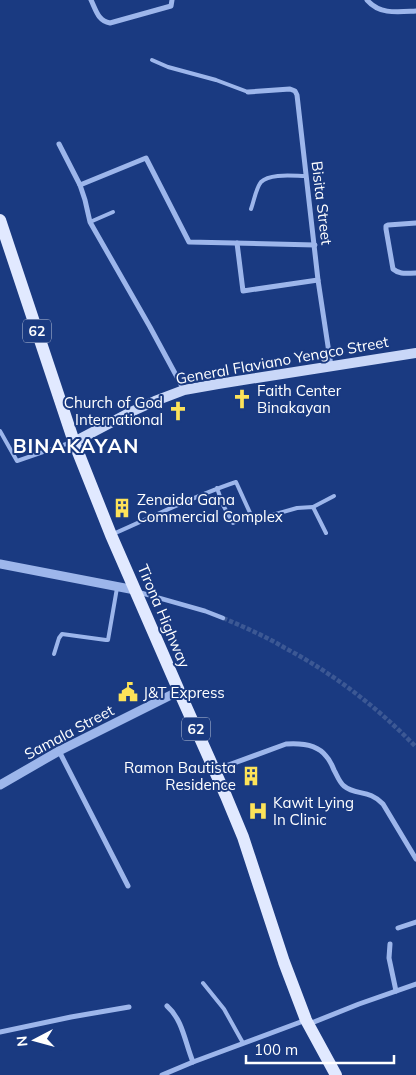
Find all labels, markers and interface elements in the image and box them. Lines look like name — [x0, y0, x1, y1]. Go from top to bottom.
street label: Bisita Street — [307, 160, 337, 246]
road number: 62 — [23, 320, 51, 342]
street label: General Flaviano Yengco Street — [174, 332, 390, 388]
place label: Faith Center Binakayan — [257, 381, 342, 417]
church icon: Faith Center Binakayan — [231, 388, 253, 410]
place label: Church of God International — [64, 393, 163, 429]
church icon: Church of God International — [167, 400, 189, 422]
district label: BINAKAYAN — [13, 433, 139, 458]
place label: Zenaida Gana Commercial Complex — [137, 490, 283, 526]
building icon: Zenaida Gana Commercial Complex — [111, 497, 133, 519]
street label: Tirona Highway — [134, 561, 194, 671]
public building icon: J&T Express — [117, 681, 139, 703]
place label: J&T Express — [143, 683, 225, 702]
street label: Samala Street — [21, 700, 117, 764]
road number: 62 — [182, 718, 210, 741]
place label: Ramon Bautista Residence — [124, 758, 236, 794]
building icon: Ramon Bautista Residence — [240, 765, 262, 787]
place label: Kawit Lying In Clinic — [273, 793, 354, 829]
hospital icon: Kawit Lying In Clinic — [247, 800, 269, 822]
north arrow — [10, 1015, 60, 1065]
scale bar — [246, 1032, 394, 1064]
text: N — [13, 1035, 32, 1048]
text: 100 m — [254, 1040, 298, 1059]

